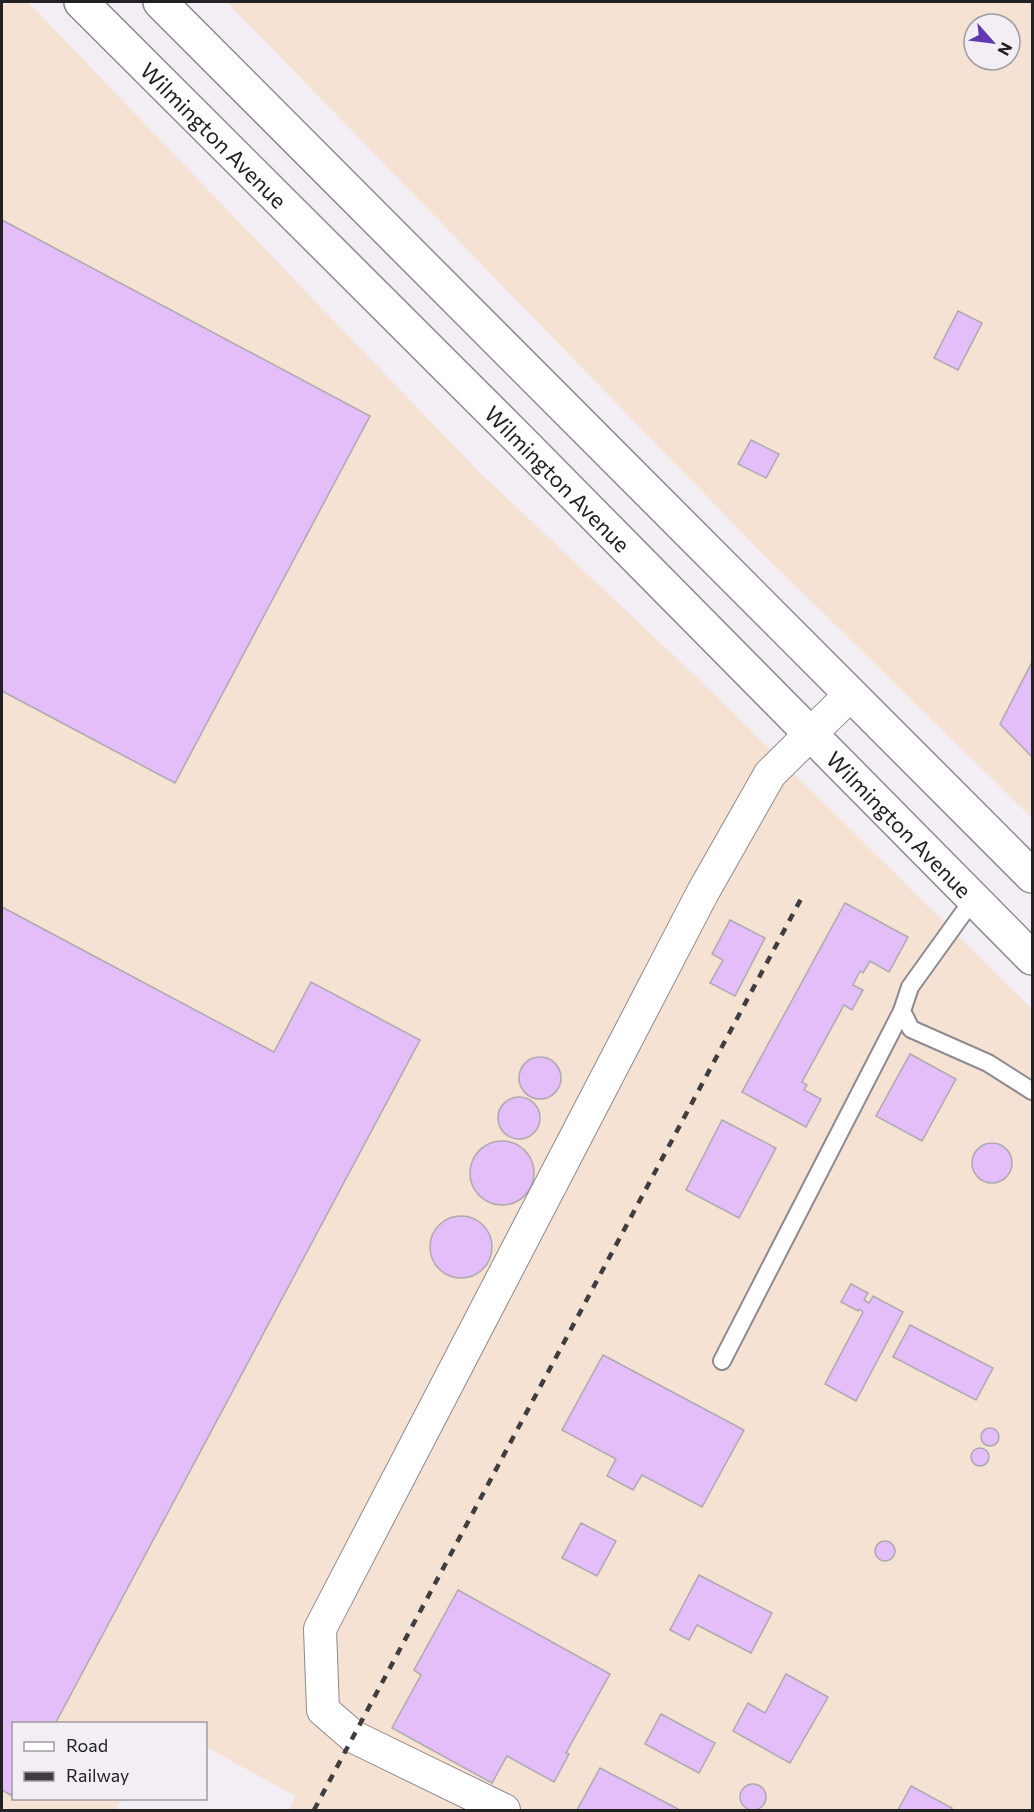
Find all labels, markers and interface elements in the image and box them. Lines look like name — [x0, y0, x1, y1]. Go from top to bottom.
north arrow — [962, 12, 1022, 72]
text: N — [994, 40, 1017, 59]
street label: Wilmington Avenue — [135, 56, 293, 213]
street label: Wilmington Avenue — [479, 399, 636, 557]
street label: Wilmington Avenue — [821, 745, 978, 903]
legend — [12, 1722, 207, 1800]
text: Road — [66, 1734, 108, 1756]
text: Railway — [66, 1764, 129, 1786]

